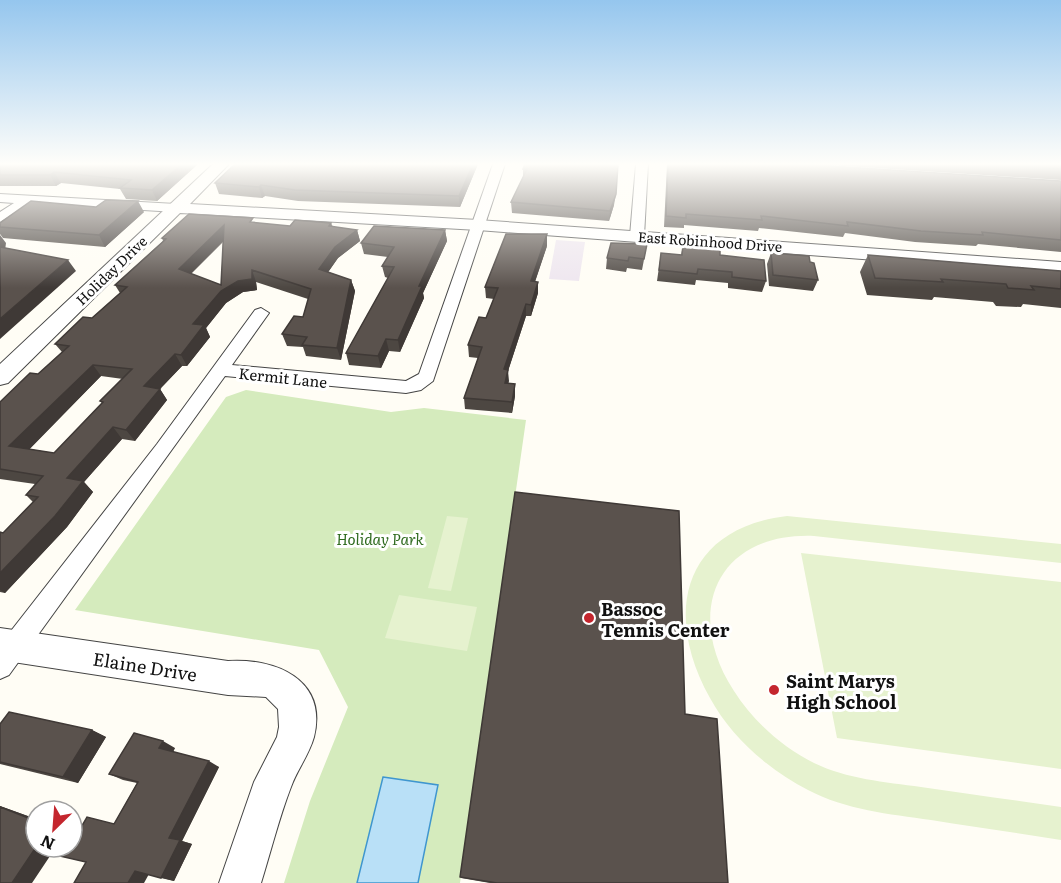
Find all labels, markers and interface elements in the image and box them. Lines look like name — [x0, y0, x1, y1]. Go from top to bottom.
street label: East Robinhood Drive — [637, 226, 783, 256]
street label: Holiday Drive — [71, 231, 151, 309]
street label: Kermit Lane — [238, 361, 329, 393]
park label: Holiday Park — [336, 527, 424, 550]
place label: Bassoc Tennis Center — [601, 595, 730, 643]
marker: Bassoc Tennis Center — [582, 611, 596, 625]
street label: Elaine Drive — [91, 644, 199, 688]
place label: Saint Marys High School — [786, 667, 897, 715]
marker: Saint Marys High School — [767, 683, 781, 697]
north arrow — [24, 799, 84, 859]
text: N — [36, 830, 58, 857]

